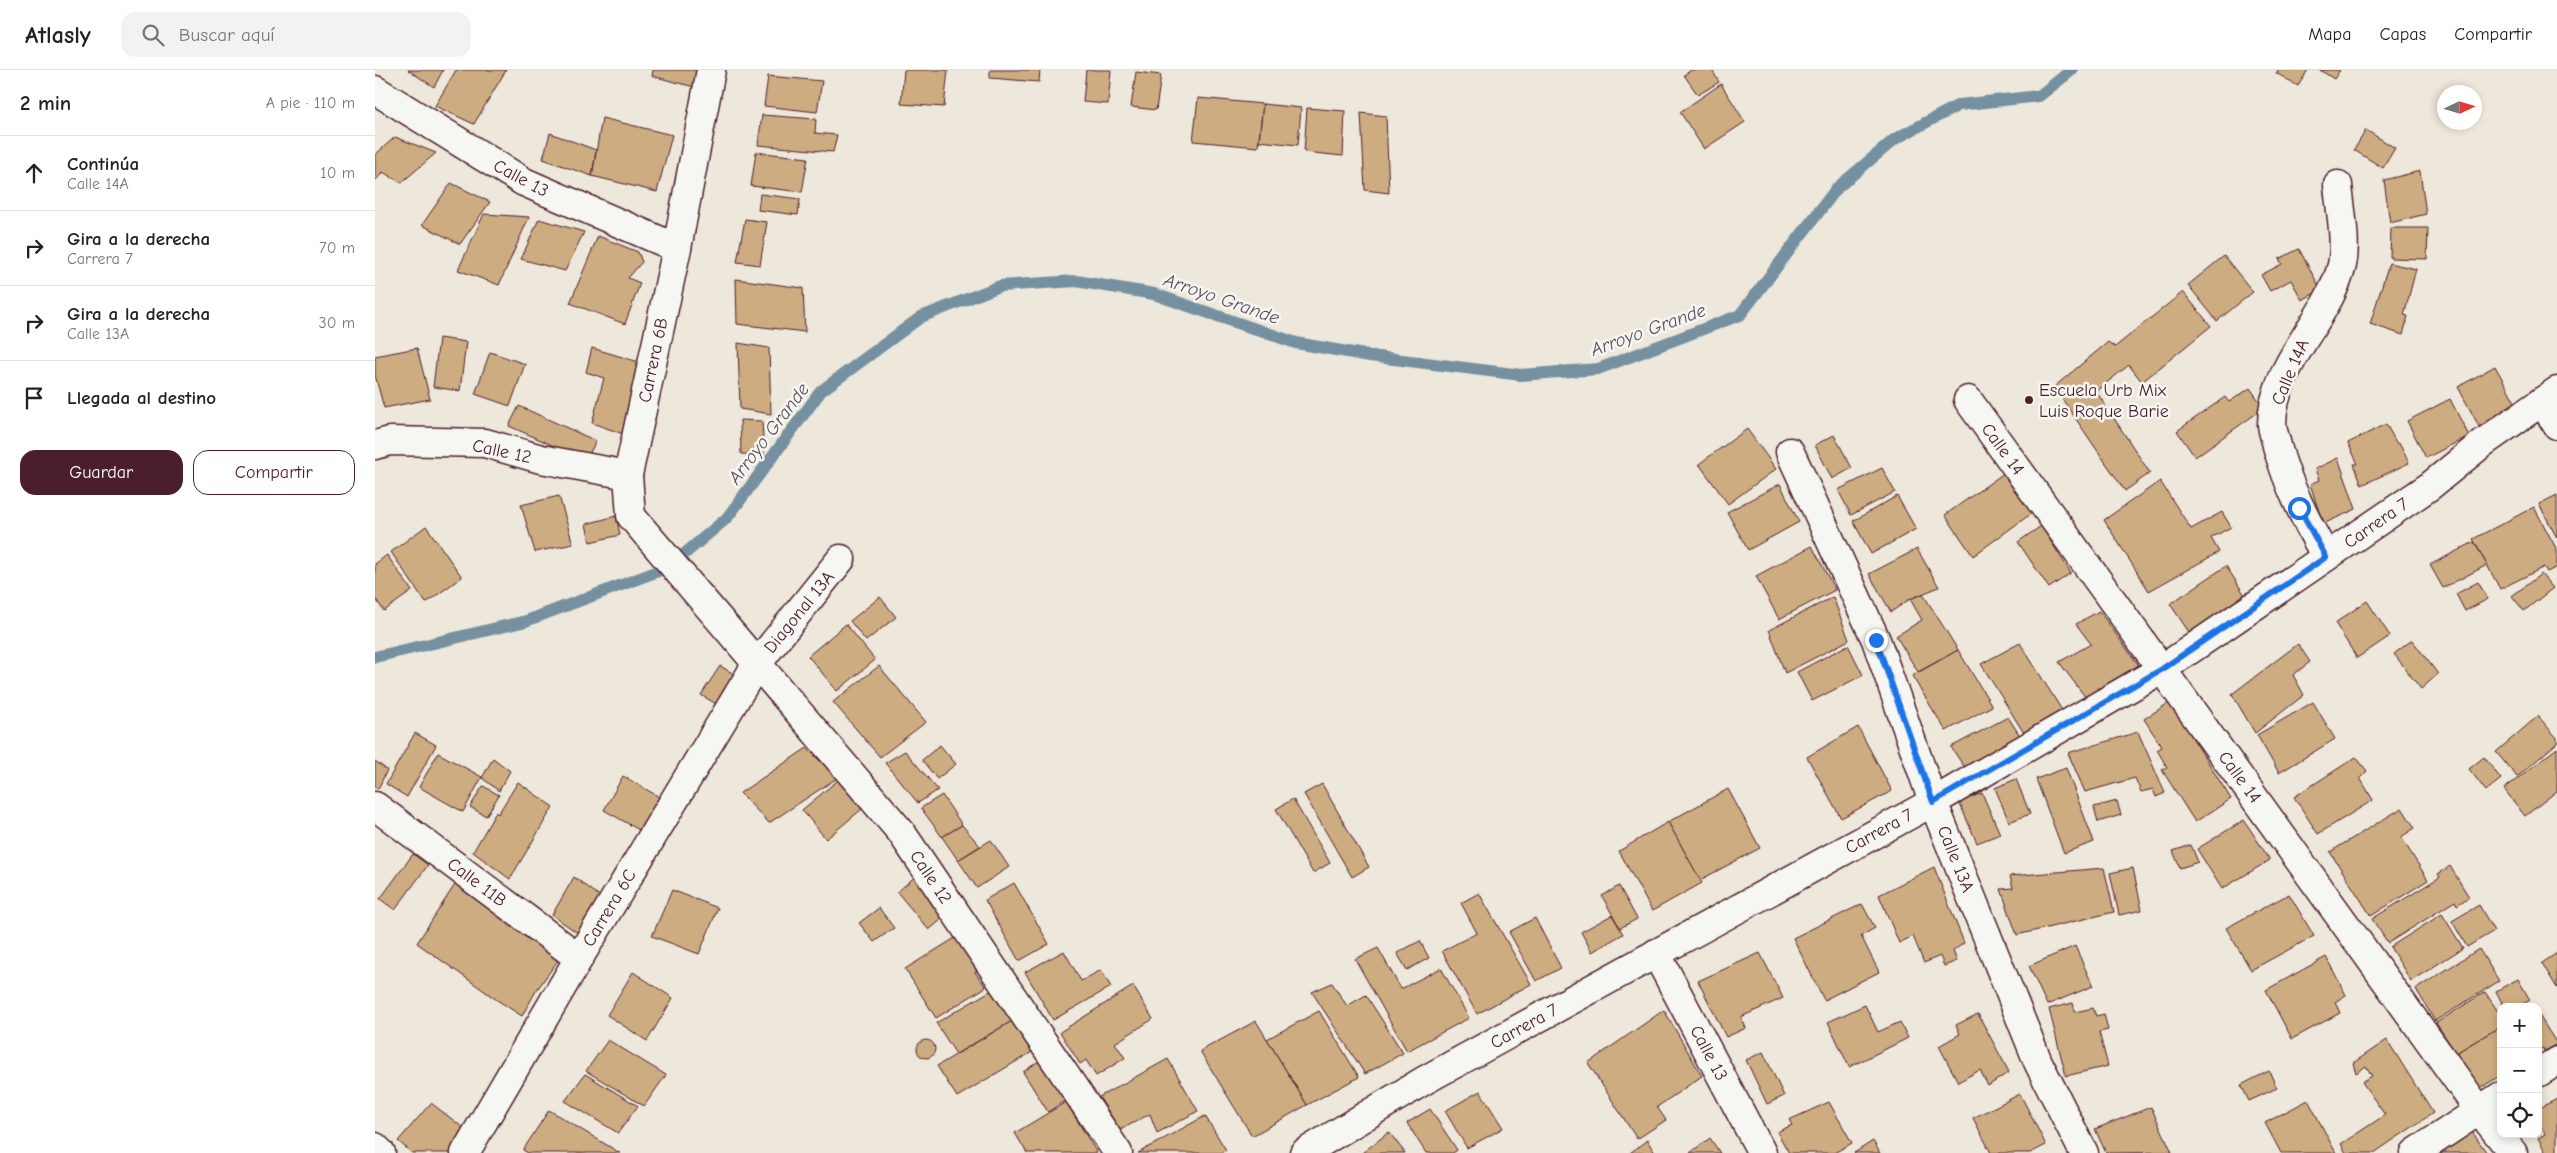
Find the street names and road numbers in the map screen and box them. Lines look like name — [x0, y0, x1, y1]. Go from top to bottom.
street label: Calle 13 — [490, 155, 552, 202]
street label: Carrera 6B — [634, 316, 673, 405]
street label: Calle 14A — [2267, 336, 2314, 408]
street label: Calle 14 — [1977, 419, 2028, 479]
street label: Calle 12 — [470, 435, 533, 468]
street label: Carrera 7 — [2340, 493, 2413, 553]
street label: Diagonal 13A — [760, 567, 839, 658]
street label: Calle 14 — [2214, 747, 2265, 807]
street label: Carrera 7 — [1842, 804, 1917, 859]
street label: Calle 13A — [1933, 823, 1978, 896]
street label: Calle 12 — [905, 847, 956, 908]
street label: Calle 11B — [443, 853, 510, 911]
street label: Carrera 6C — [578, 866, 641, 951]
street label: Carrera 7 — [1487, 999, 1562, 1054]
street label: Calle 13 — [1685, 1022, 1732, 1084]

